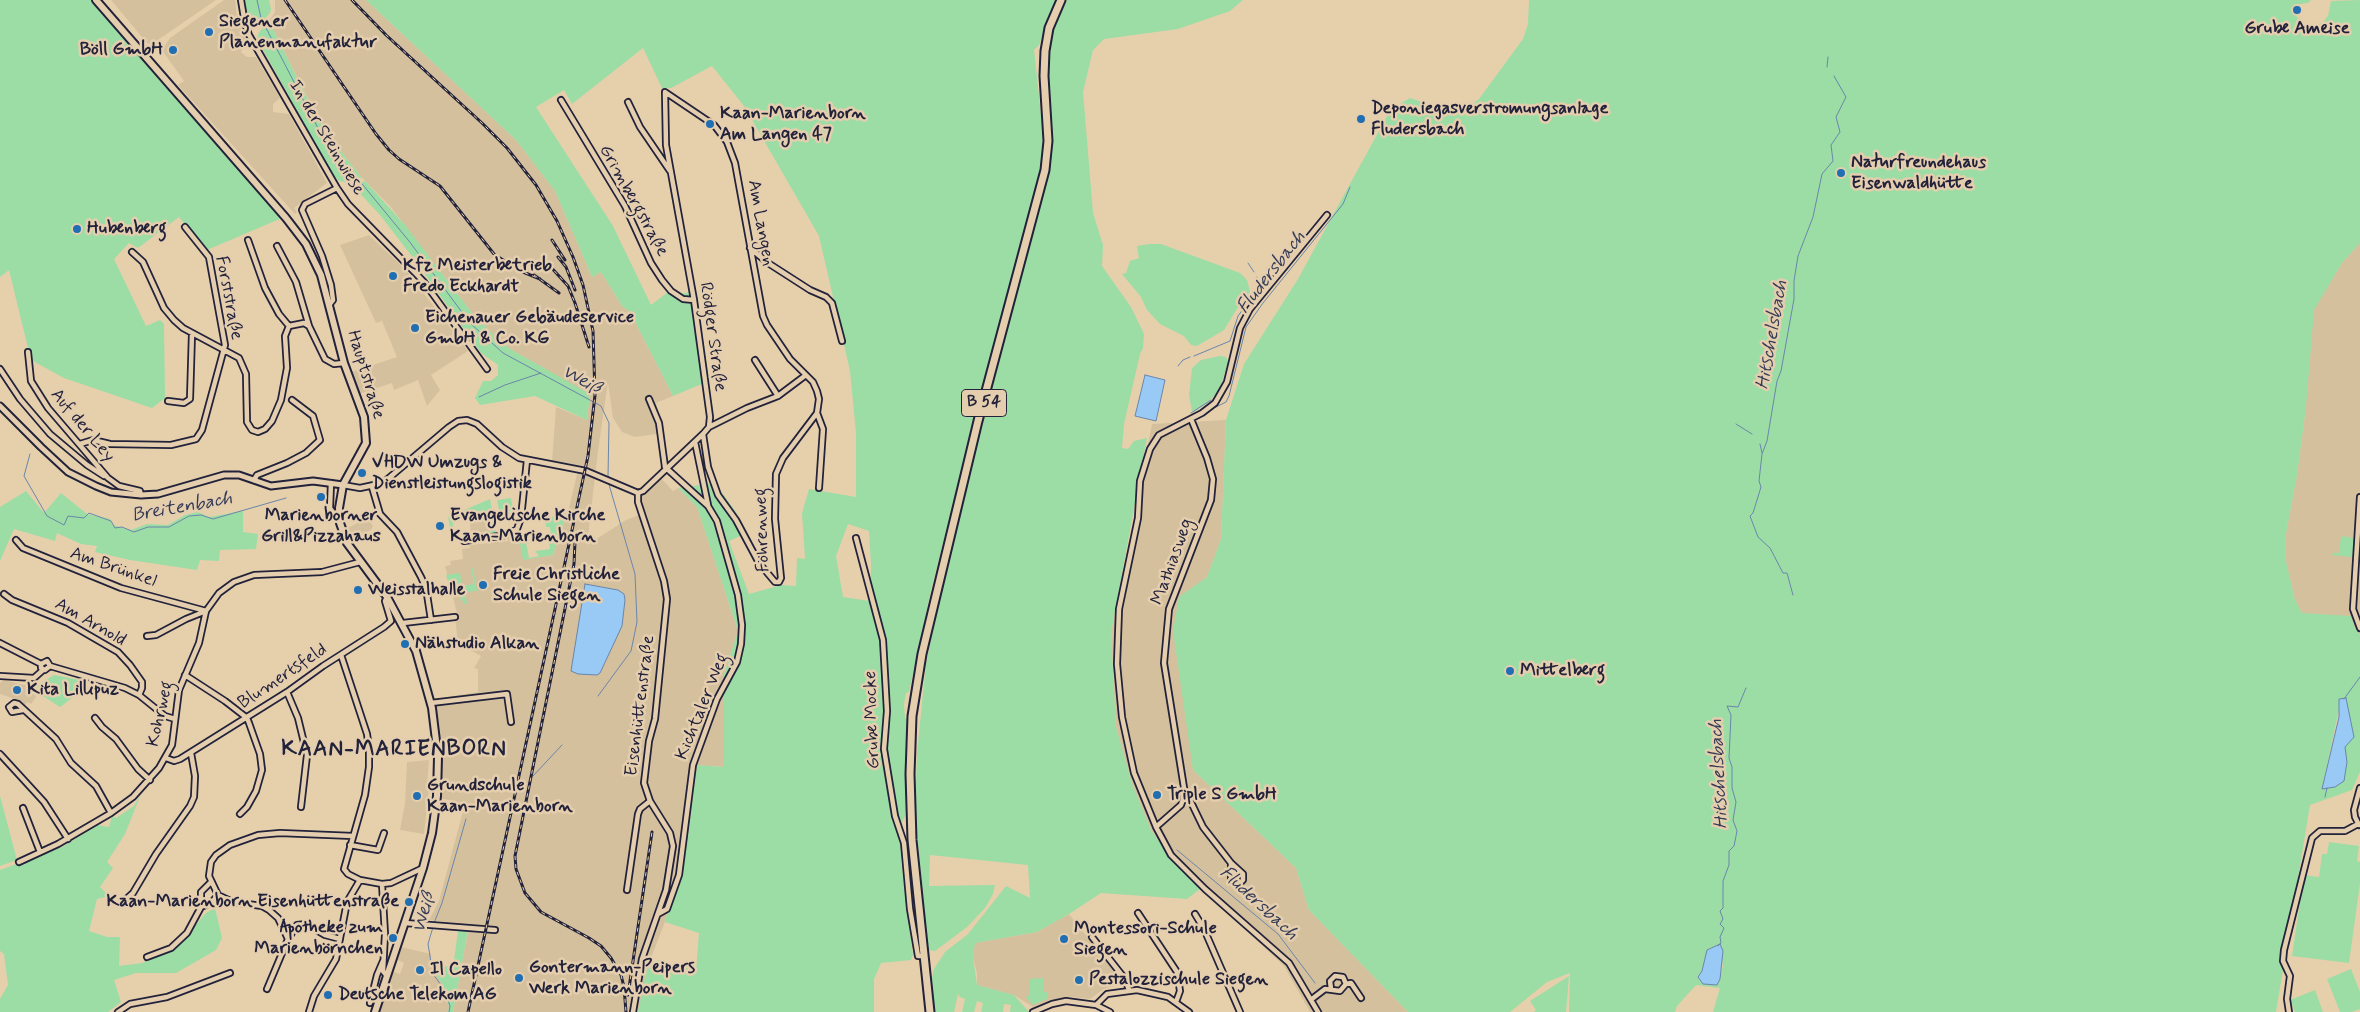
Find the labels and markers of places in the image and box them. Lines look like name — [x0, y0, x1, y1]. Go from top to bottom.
marker: Grube Ameise — [2291, 4, 2303, 16]
place label: Siegener Planenmanufaktur — [219, 11, 377, 54]
place label: Grube Ameise — [2244, 18, 2350, 40]
marker: Siegener Planenmanufaktur — [203, 26, 215, 38]
place label: Böll GmbH — [80, 39, 163, 61]
marker: Böll GmbH — [167, 44, 179, 56]
place label: Deponiegasverstromungsanlage Fludersbach — [1371, 98, 1608, 140]
place label: Kaan-Marienborn Am Langen 47 — [720, 103, 866, 146]
marker: Deponiegasverstromungsanlage Fludersbach — [1355, 113, 1367, 125]
marker: Kaan-Marienborn Am Langen 47 — [704, 118, 716, 130]
place label: Naturfreundehaus Eisenwaldhütte — [1851, 152, 1986, 194]
marker: Naturfreundehaus Eisenwaldhütte — [1835, 167, 1847, 179]
place label: Hubenberg — [87, 218, 167, 240]
marker: Hubenberg — [71, 223, 83, 235]
place label: Kfz Meisterbetrieb Fredo Eckhardt — [403, 255, 552, 298]
marker: Kfz Meisterbetrieb Fredo Eckhardt — [387, 270, 399, 282]
place label: Eichenauer Gebäudeservice GmbH & Co. KG — [425, 307, 634, 350]
marker: Eichenauer Gebäudeservice GmbH & Co. KG — [409, 322, 421, 334]
place label: VHDW Umzugs & Dienstleistungslogistik — [372, 452, 532, 494]
marker: VHDW Umzugs & Dienstleistungslogistik — [356, 467, 368, 479]
marker: Marienborner Grill&Pizzahaus — [315, 491, 327, 503]
place label: Marienborner Grill&Pizzahaus — [261, 505, 381, 548]
place label: Evangelische Kirche Kaan-Marienborn — [450, 505, 605, 548]
marker: Evangelische Kirche Kaan-Marienborn — [434, 520, 446, 532]
place label: Freie Christliche Schule Siegen — [493, 564, 620, 606]
place label: Weisstalhalle — [368, 579, 465, 601]
marker: Freie Christliche Schule Siegen — [477, 579, 489, 591]
marker: Weisstalhalle — [352, 584, 364, 596]
place label: Nähstudio Alkan — [415, 633, 539, 655]
marker: Nähstudio Alkan — [399, 638, 411, 650]
place label: Mittelberg — [1520, 660, 1605, 682]
marker: Mittelberg — [1504, 665, 1516, 677]
place label: Kita Lillipuz — [27, 679, 119, 701]
marker: Kita Lillipuz — [11, 684, 23, 696]
place label: Grundschule Kaan-Marienborn — [427, 775, 573, 818]
place label: Triple S GmbH — [1167, 784, 1277, 806]
marker: Triple S GmbH — [1151, 789, 1163, 801]
marker: Grundschule Kaan-Marienborn — [411, 790, 423, 802]
place label: Kaan-Marienborn Eisenhüttenstraße — [107, 891, 399, 913]
marker: Kaan-Marienborn Eisenhüttenstraße — [403, 896, 415, 908]
place label: Apotheke zum Marienbörnchen — [254, 917, 383, 960]
place label: Montessori-Schule Siegen — [1074, 918, 1217, 961]
marker: Apotheke zum Marienbörnchen — [387, 932, 399, 944]
marker: Montessori-Schule Siegen — [1058, 933, 1070, 945]
place label: Gontermann-Peipers Werk Marienborn — [529, 957, 695, 1000]
place label: Il Capello — [430, 959, 502, 981]
marker: Il Capello — [414, 964, 426, 976]
place label: Pestalozzischule Siegen — [1089, 969, 1268, 991]
marker: Gontermann-Peipers Werk Marienborn — [513, 972, 525, 984]
marker: Pestalozzischule Siegen — [1073, 974, 1085, 986]
place label: Deutsche Telekom AG — [338, 984, 497, 1006]
marker: Deutsche Telekom AG — [322, 989, 334, 1001]

